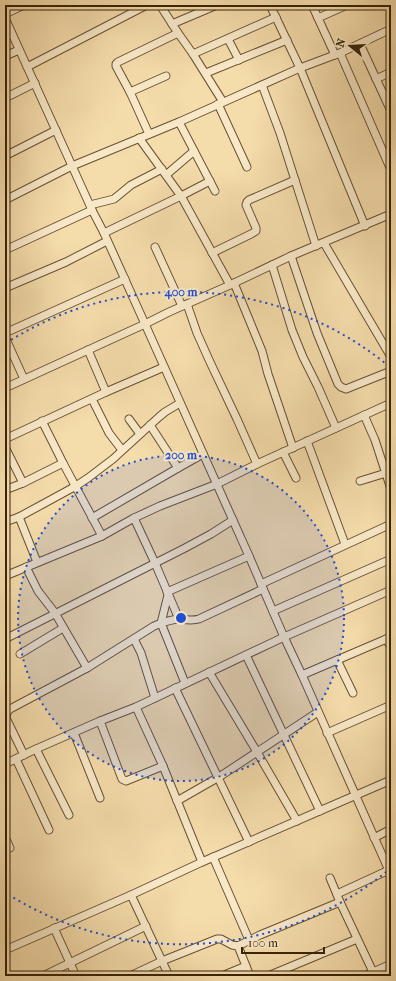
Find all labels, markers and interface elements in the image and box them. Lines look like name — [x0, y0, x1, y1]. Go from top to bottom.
north arrow — [330, 26, 370, 66]
text: N — [333, 36, 349, 49]
text: 400 m — [164, 285, 198, 300]
text: 200 m — [165, 448, 198, 462]
centre of rings — [174, 611, 188, 625]
scale bar — [242, 929, 324, 955]
text: 100 m — [248, 936, 278, 950]

